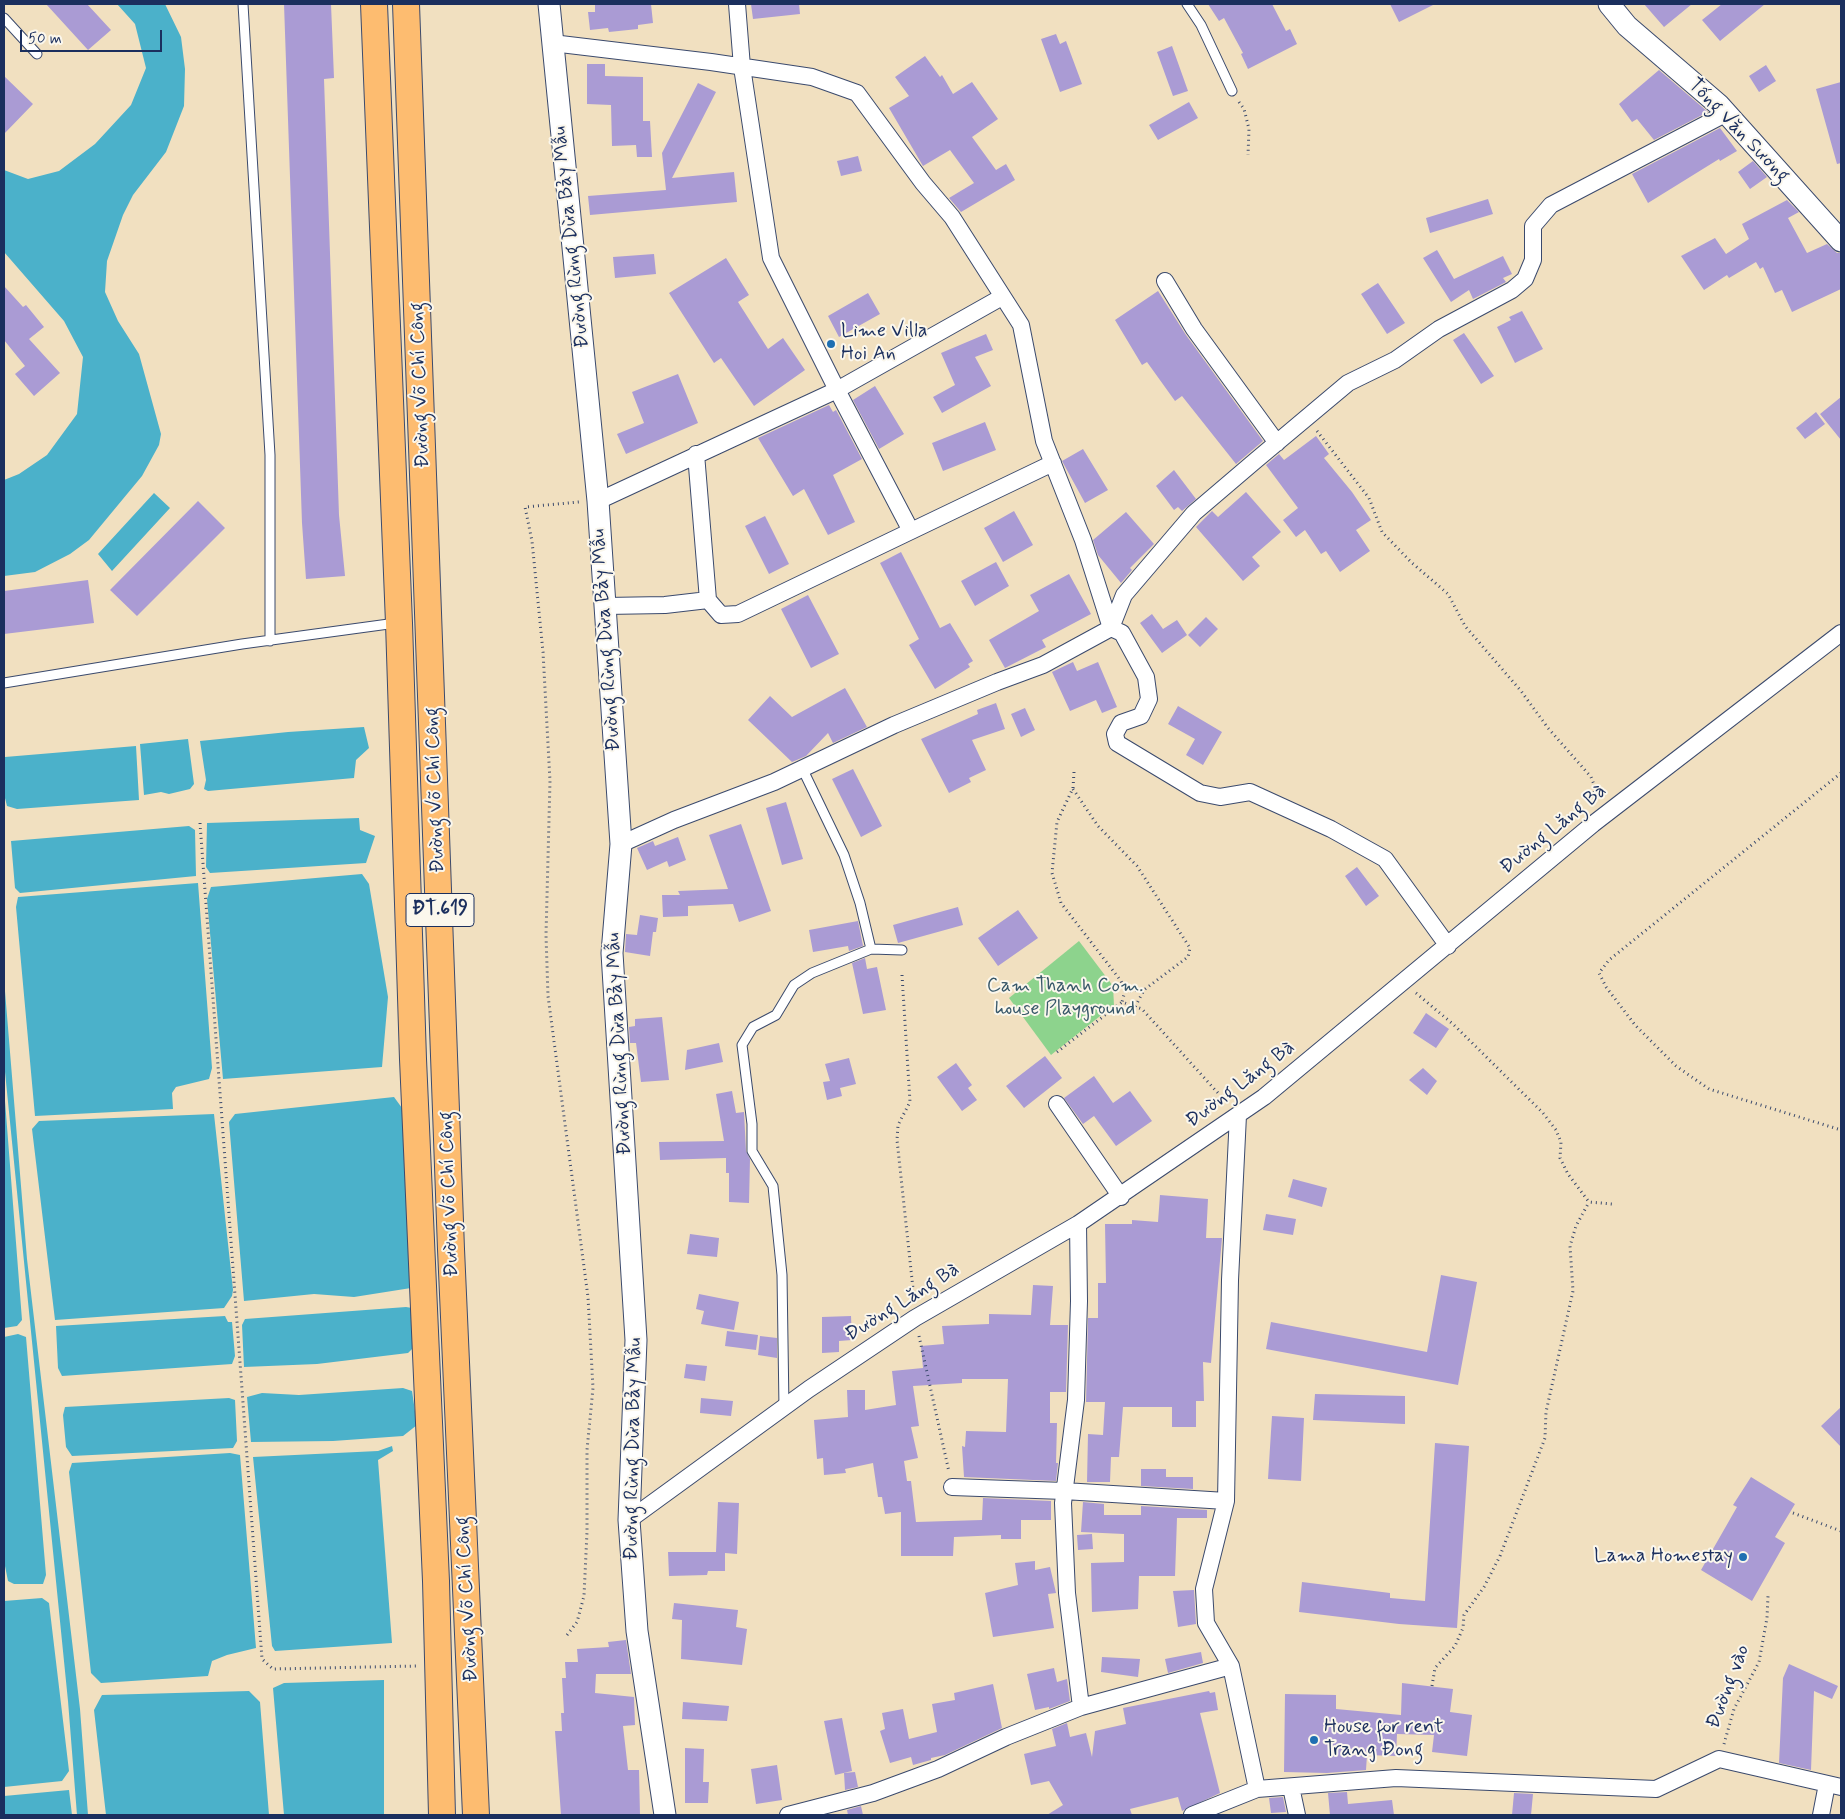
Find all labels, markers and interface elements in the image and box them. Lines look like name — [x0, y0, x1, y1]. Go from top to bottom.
scale bar — [22, 20, 165, 52]
text: 50 m — [28, 29, 62, 49]
street label: Tống Văn Sương — [1682, 74, 1794, 188]
street label: Đường Rừng Dừa Bảy Mẫu — [548, 125, 596, 349]
street label: Đường Võ Chí Công — [406, 302, 436, 468]
place label: Lime Villa Hoi An — [841, 320, 927, 367]
marker: Lime Villa Hoi An — [825, 338, 837, 350]
street label: Đường Rừng Dừa Bảy Mẫu — [587, 528, 627, 752]
street label: Đường Võ Chí Công — [421, 707, 451, 873]
street label: Đường Lăng Bà — [1496, 780, 1612, 880]
road number: ĐT.619 — [406, 894, 474, 926]
street label: Đường Rừng Dừa Bảy Mẫu — [602, 932, 638, 1156]
park label: Cam Thanh Com. house Playground — [987, 975, 1143, 1022]
street label: Đường Lăng Bà — [1182, 1036, 1300, 1134]
street label: Đường Võ Chí Công — [435, 1111, 465, 1277]
street label: Đường Lăng Bà — [841, 1258, 965, 1348]
street label: Đường Rừng Dừa Bảy Mẫu — [620, 1337, 648, 1561]
street label: Đường Võ Chí Công — [452, 1515, 484, 1683]
place label: Lama Homestay — [1594, 1545, 1733, 1569]
marker: Lama Homestay — [1737, 1551, 1749, 1563]
street label: Đường vào — [1702, 1642, 1756, 1732]
place label: House for rent Trang Đong — [1324, 1716, 1444, 1763]
marker: House for rent Trang Đong — [1308, 1734, 1320, 1746]

